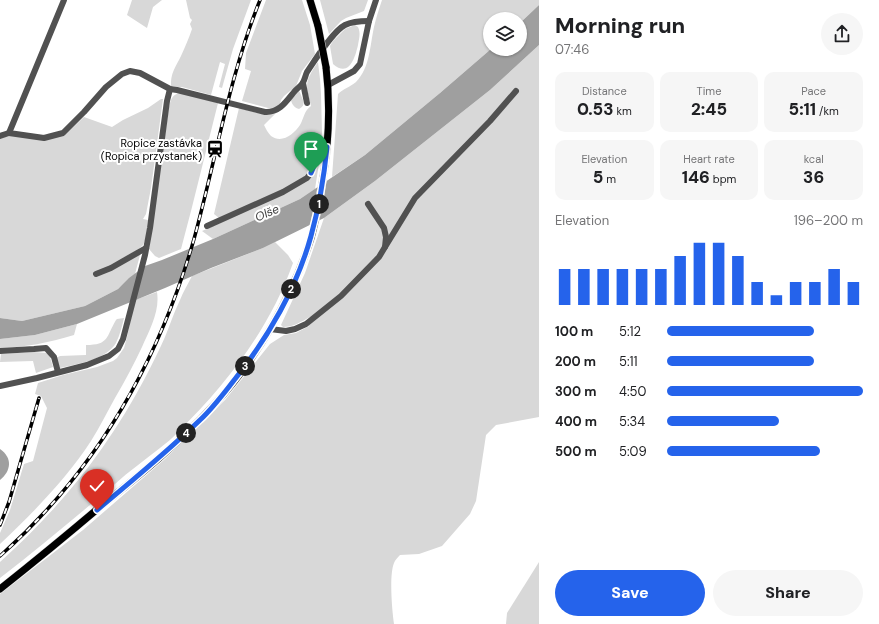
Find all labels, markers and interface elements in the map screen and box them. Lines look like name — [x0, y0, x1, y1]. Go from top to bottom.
text: Morning run — [555, 11, 685, 40]
map controls — [483, 12, 527, 56]
button: layers — [483, 12, 527, 56]
button: share — [821, 13, 863, 55]
text: 07:46 — [555, 41, 589, 58]
text: Distance — [582, 84, 627, 98]
text: Time — [697, 84, 721, 98]
text: Pace — [801, 84, 826, 98]
text: 0.53 — [577, 98, 613, 120]
text: 2:45 — [691, 98, 727, 120]
text: 5:11 — [789, 98, 816, 120]
text: km — [613, 104, 632, 118]
text: /km — [816, 104, 839, 118]
pin — [294, 132, 328, 173]
place label: Ropice zastávka (Ropica przystanek) — [101, 136, 202, 163]
icon: arrive — [300, 138, 322, 160]
station icon: Ropice zastávka (Ropica przystanek) — [205, 139, 225, 159]
text: Elevation — [581, 152, 627, 166]
text: Heart rate — [683, 152, 735, 166]
text: kcal — [804, 152, 824, 166]
text: 5 — [593, 166, 603, 188]
text: 146 — [682, 166, 710, 188]
text: 36 — [803, 166, 824, 188]
text: m — [603, 172, 616, 186]
text: bpm — [710, 172, 736, 186]
pin: 1 — [309, 194, 329, 214]
text: 1 — [317, 197, 321, 211]
water label: Olše — [252, 201, 282, 225]
text: Elevation — [555, 212, 609, 229]
text: 196–200 m — [794, 212, 863, 229]
pin: 2 — [281, 279, 301, 299]
text: 2 — [288, 282, 294, 296]
text: 100 m — [555, 323, 593, 340]
text: 5:12 — [619, 323, 641, 340]
text: 200 m — [555, 353, 596, 370]
text: 5:11 — [619, 353, 638, 370]
pin: 3 — [235, 356, 255, 376]
text: 3 — [242, 359, 248, 373]
text: 300 m — [555, 383, 596, 400]
text: 4:50 — [619, 383, 646, 400]
text: 400 m — [555, 413, 597, 430]
text: 5:34 — [619, 413, 645, 430]
pin: 4 — [176, 423, 196, 443]
text: 4 — [182, 426, 190, 440]
text: 500 m — [555, 443, 597, 460]
text: 5:09 — [619, 443, 647, 460]
pin — [80, 469, 114, 510]
icon: check — [86, 475, 108, 497]
button: Save — [555, 570, 705, 616]
button: Share — [713, 570, 863, 616]

